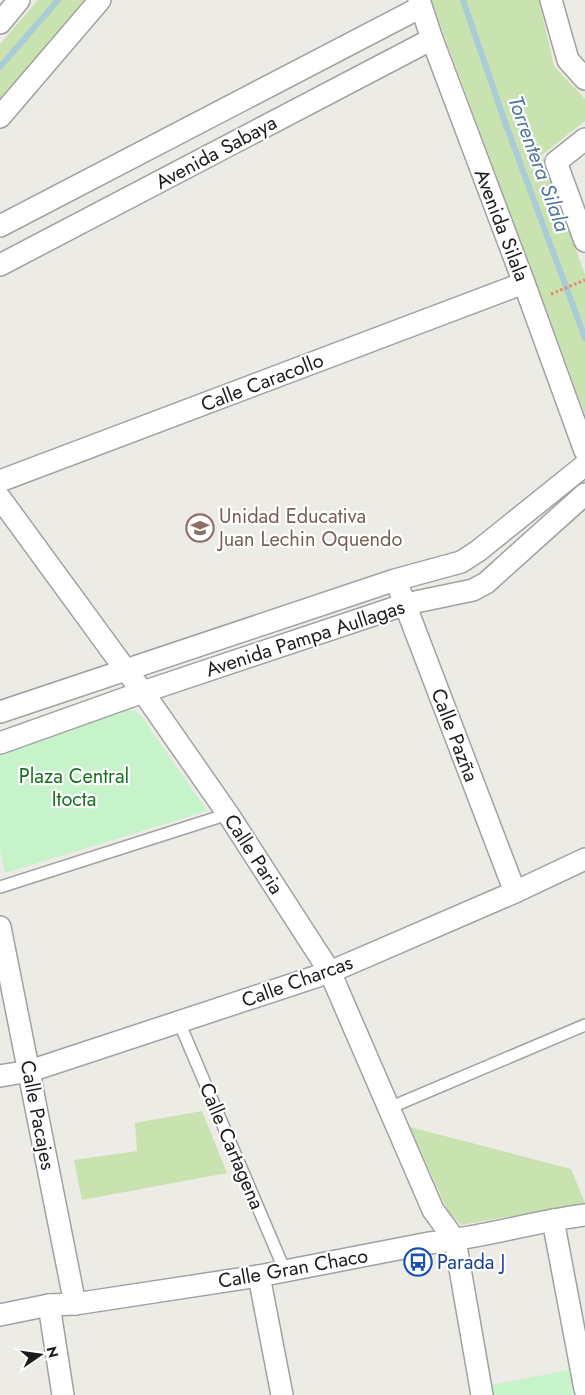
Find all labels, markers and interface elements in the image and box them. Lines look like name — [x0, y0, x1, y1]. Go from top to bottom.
water label: Torrentera Silala — [500, 92, 578, 237]
street label: Avenida Sabaya — [150, 108, 282, 197]
street label: Avenida Silala — [467, 165, 536, 286]
street label: Calle Caracollo — [197, 346, 328, 419]
place label: Unidad Educativa Juan Lechin Oquendo — [216, 502, 402, 554]
school or university icon: Unidad Educativa Juan Lechin Oquendo — [185, 513, 215, 543]
street label: Avenida Pampa Aullagas — [202, 593, 408, 684]
street label: Calle Pazña — [423, 684, 486, 786]
park label: Plaza Central Itocta — [19, 762, 129, 814]
street label: Calle Paria — [217, 808, 290, 900]
street label: Calle Charcas — [237, 948, 357, 1015]
street label: Calle Pacajes — [13, 1058, 62, 1173]
street label: Calle Cartagena — [192, 1078, 271, 1214]
street label: Calle Gran Chaco — [216, 1241, 370, 1296]
bus stop icon: Parada J — [403, 1247, 433, 1277]
place label: Parada J — [437, 1248, 505, 1277]
north arrow — [15, 1330, 65, 1380]
text: N — [42, 1344, 64, 1360]

